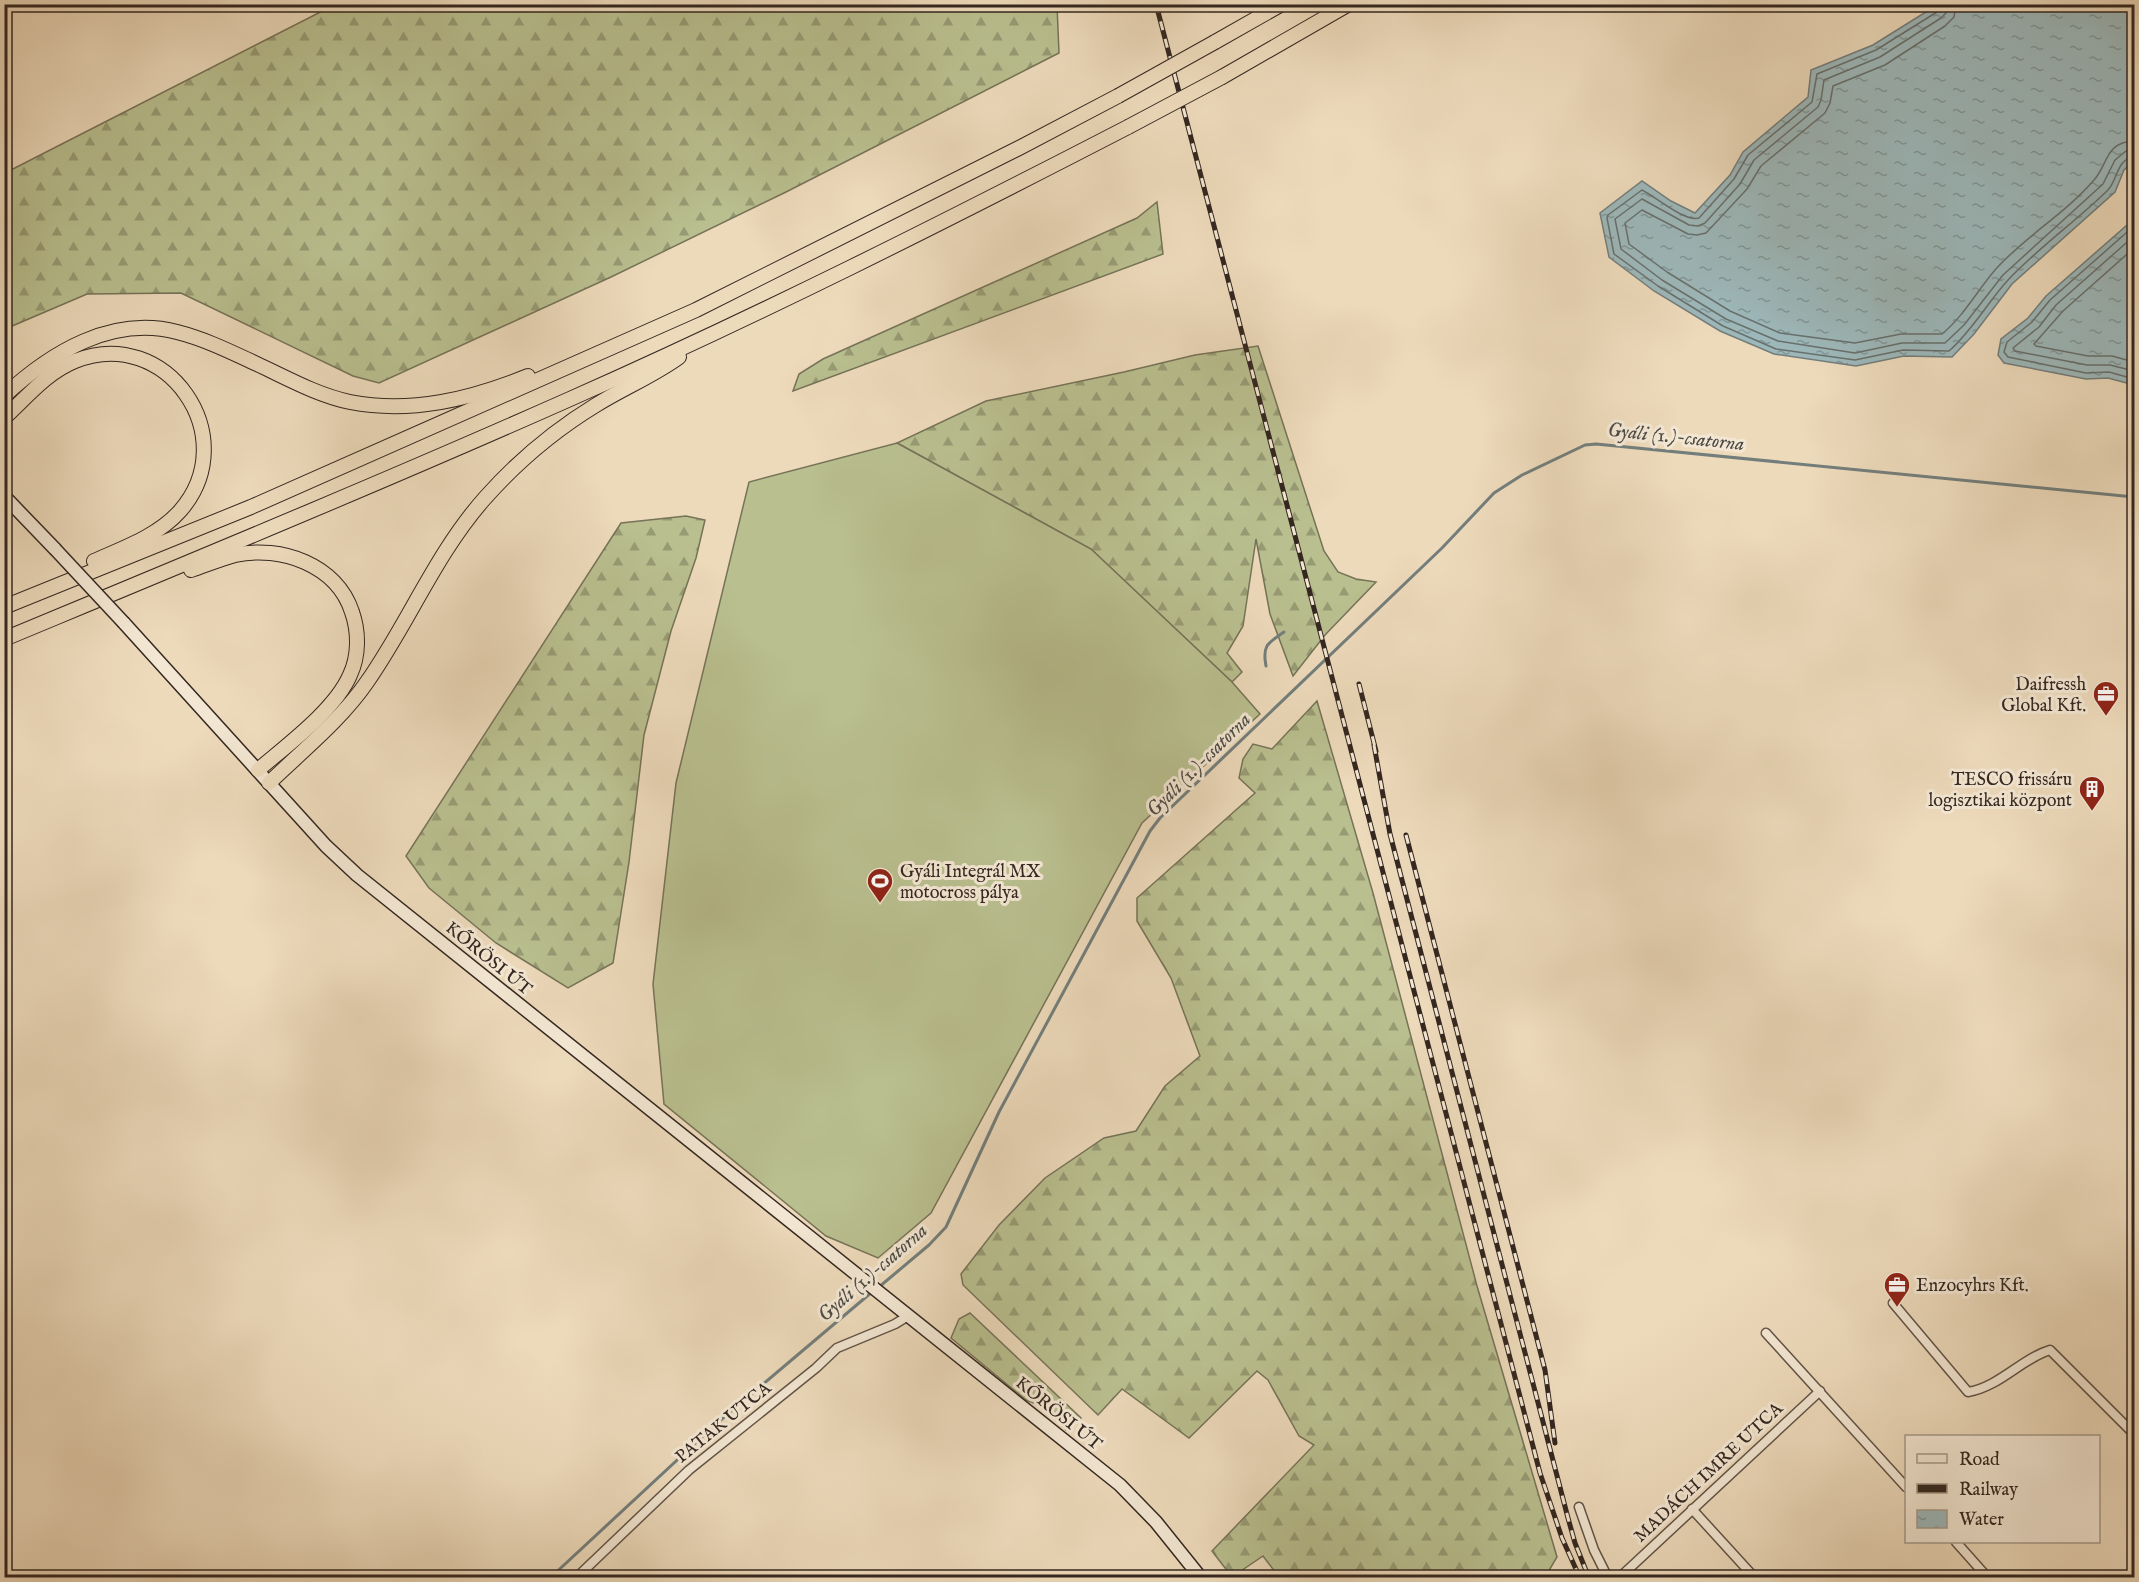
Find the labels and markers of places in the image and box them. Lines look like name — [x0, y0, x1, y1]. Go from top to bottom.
place label: Daifressh Global Kft. — [2001, 674, 2086, 718]
office icon: Daifressh Global Kft. — [2091, 679, 2121, 717]
place label: TESCO frissáru logisztikai központ — [1928, 769, 2072, 813]
building icon: TESCO frissáru logisztikai központ — [2077, 774, 2107, 812]
place label: Gyáli Integrál MX motocross pálya — [900, 861, 1041, 905]
sports icon: Gyáli Integrál MX motocross pálya — [865, 866, 895, 904]
office icon: Enzocyhrs Kft. — [1882, 1270, 1912, 1308]
place label: Enzocyhrs Kft. — [1916, 1275, 2029, 1298]

